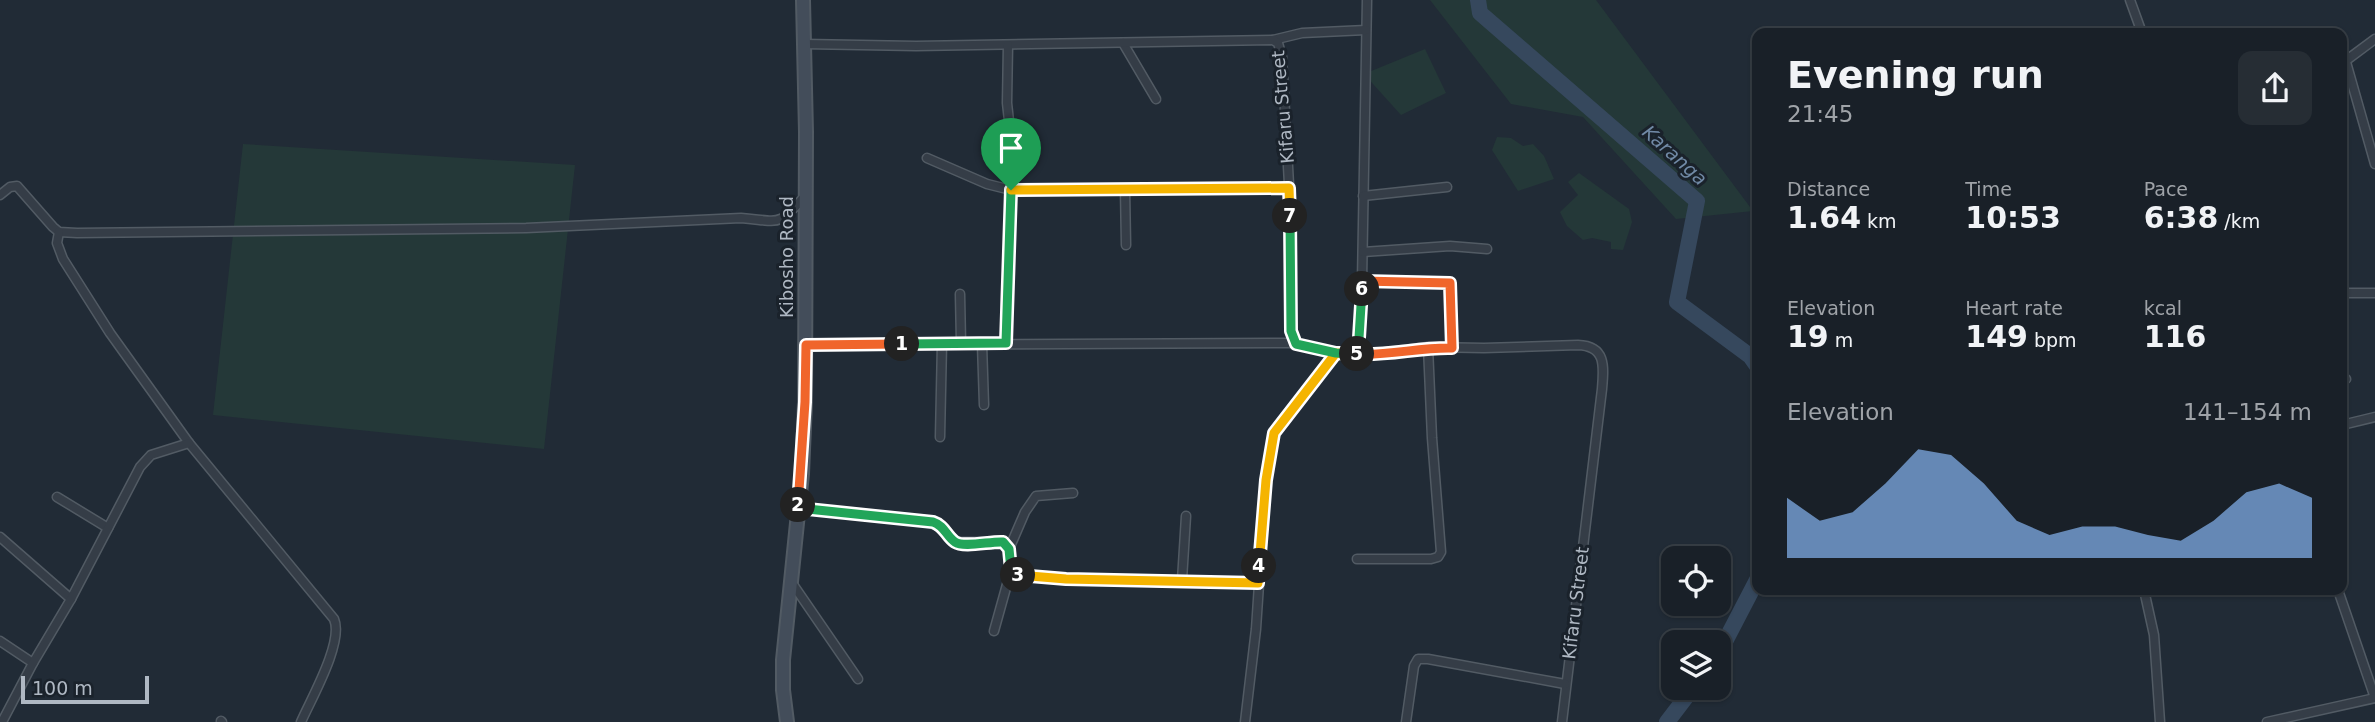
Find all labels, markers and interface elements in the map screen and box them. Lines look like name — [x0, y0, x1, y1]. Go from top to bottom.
street label: Kifaru Street — [1267, 50, 1298, 164]
button: share — [2238, 51, 2312, 125]
text: Evening run — [1787, 53, 2044, 97]
text: 21:45 — [1787, 101, 1853, 127]
pin — [981, 118, 1041, 190]
water label: Karanga — [1638, 121, 1712, 189]
icon: arrive — [992, 129, 1030, 167]
text: Distance — [1787, 178, 1870, 200]
text: Time — [1965, 178, 2012, 200]
text: Pace — [2144, 178, 2188, 200]
street label: Kibosho Road — [776, 196, 797, 318]
pin: 7 — [1272, 198, 1308, 234]
text: 1.64 — [1787, 200, 1861, 235]
text: 10:53 — [1965, 200, 2061, 235]
text: 6:38 — [2144, 200, 2218, 235]
text: 7 — [1283, 204, 1296, 226]
text: km — [1861, 210, 1897, 232]
text: /km — [2218, 210, 2260, 232]
pin: 6 — [1344, 272, 1380, 306]
text: 6 — [1355, 277, 1368, 299]
text: Elevation — [1787, 297, 1875, 319]
text: Heart rate — [1965, 297, 2063, 319]
text: kcal — [2144, 297, 2182, 319]
text: 19 — [1787, 319, 1829, 354]
text: 149 — [1965, 319, 2028, 354]
text: 116 — [2144, 319, 2206, 354]
pin: 1 — [884, 326, 920, 362]
text: m — [1829, 329, 1853, 351]
text: bpm — [2028, 329, 2077, 351]
text: 1 — [895, 332, 908, 354]
pin: 5 — [1340, 336, 1374, 372]
text: 5 — [1350, 342, 1363, 364]
text: Elevation — [1787, 399, 1894, 425]
text: 141–154 m — [2183, 399, 2312, 425]
pin: 2 — [780, 488, 816, 522]
text: 2 — [791, 493, 804, 515]
street label: Kifaru Street — [1558, 545, 1593, 660]
map controls — [1661, 546, 1731, 700]
button: locate — [1661, 546, 1731, 616]
pin: 4 — [1242, 548, 1276, 584]
text: 4 — [1252, 554, 1265, 576]
pin: 3 — [1000, 558, 1036, 592]
text: 3 — [1011, 563, 1024, 585]
button: layers — [1661, 630, 1731, 700]
scale bar — [21, 673, 149, 705]
text: 100 m — [32, 677, 93, 699]

